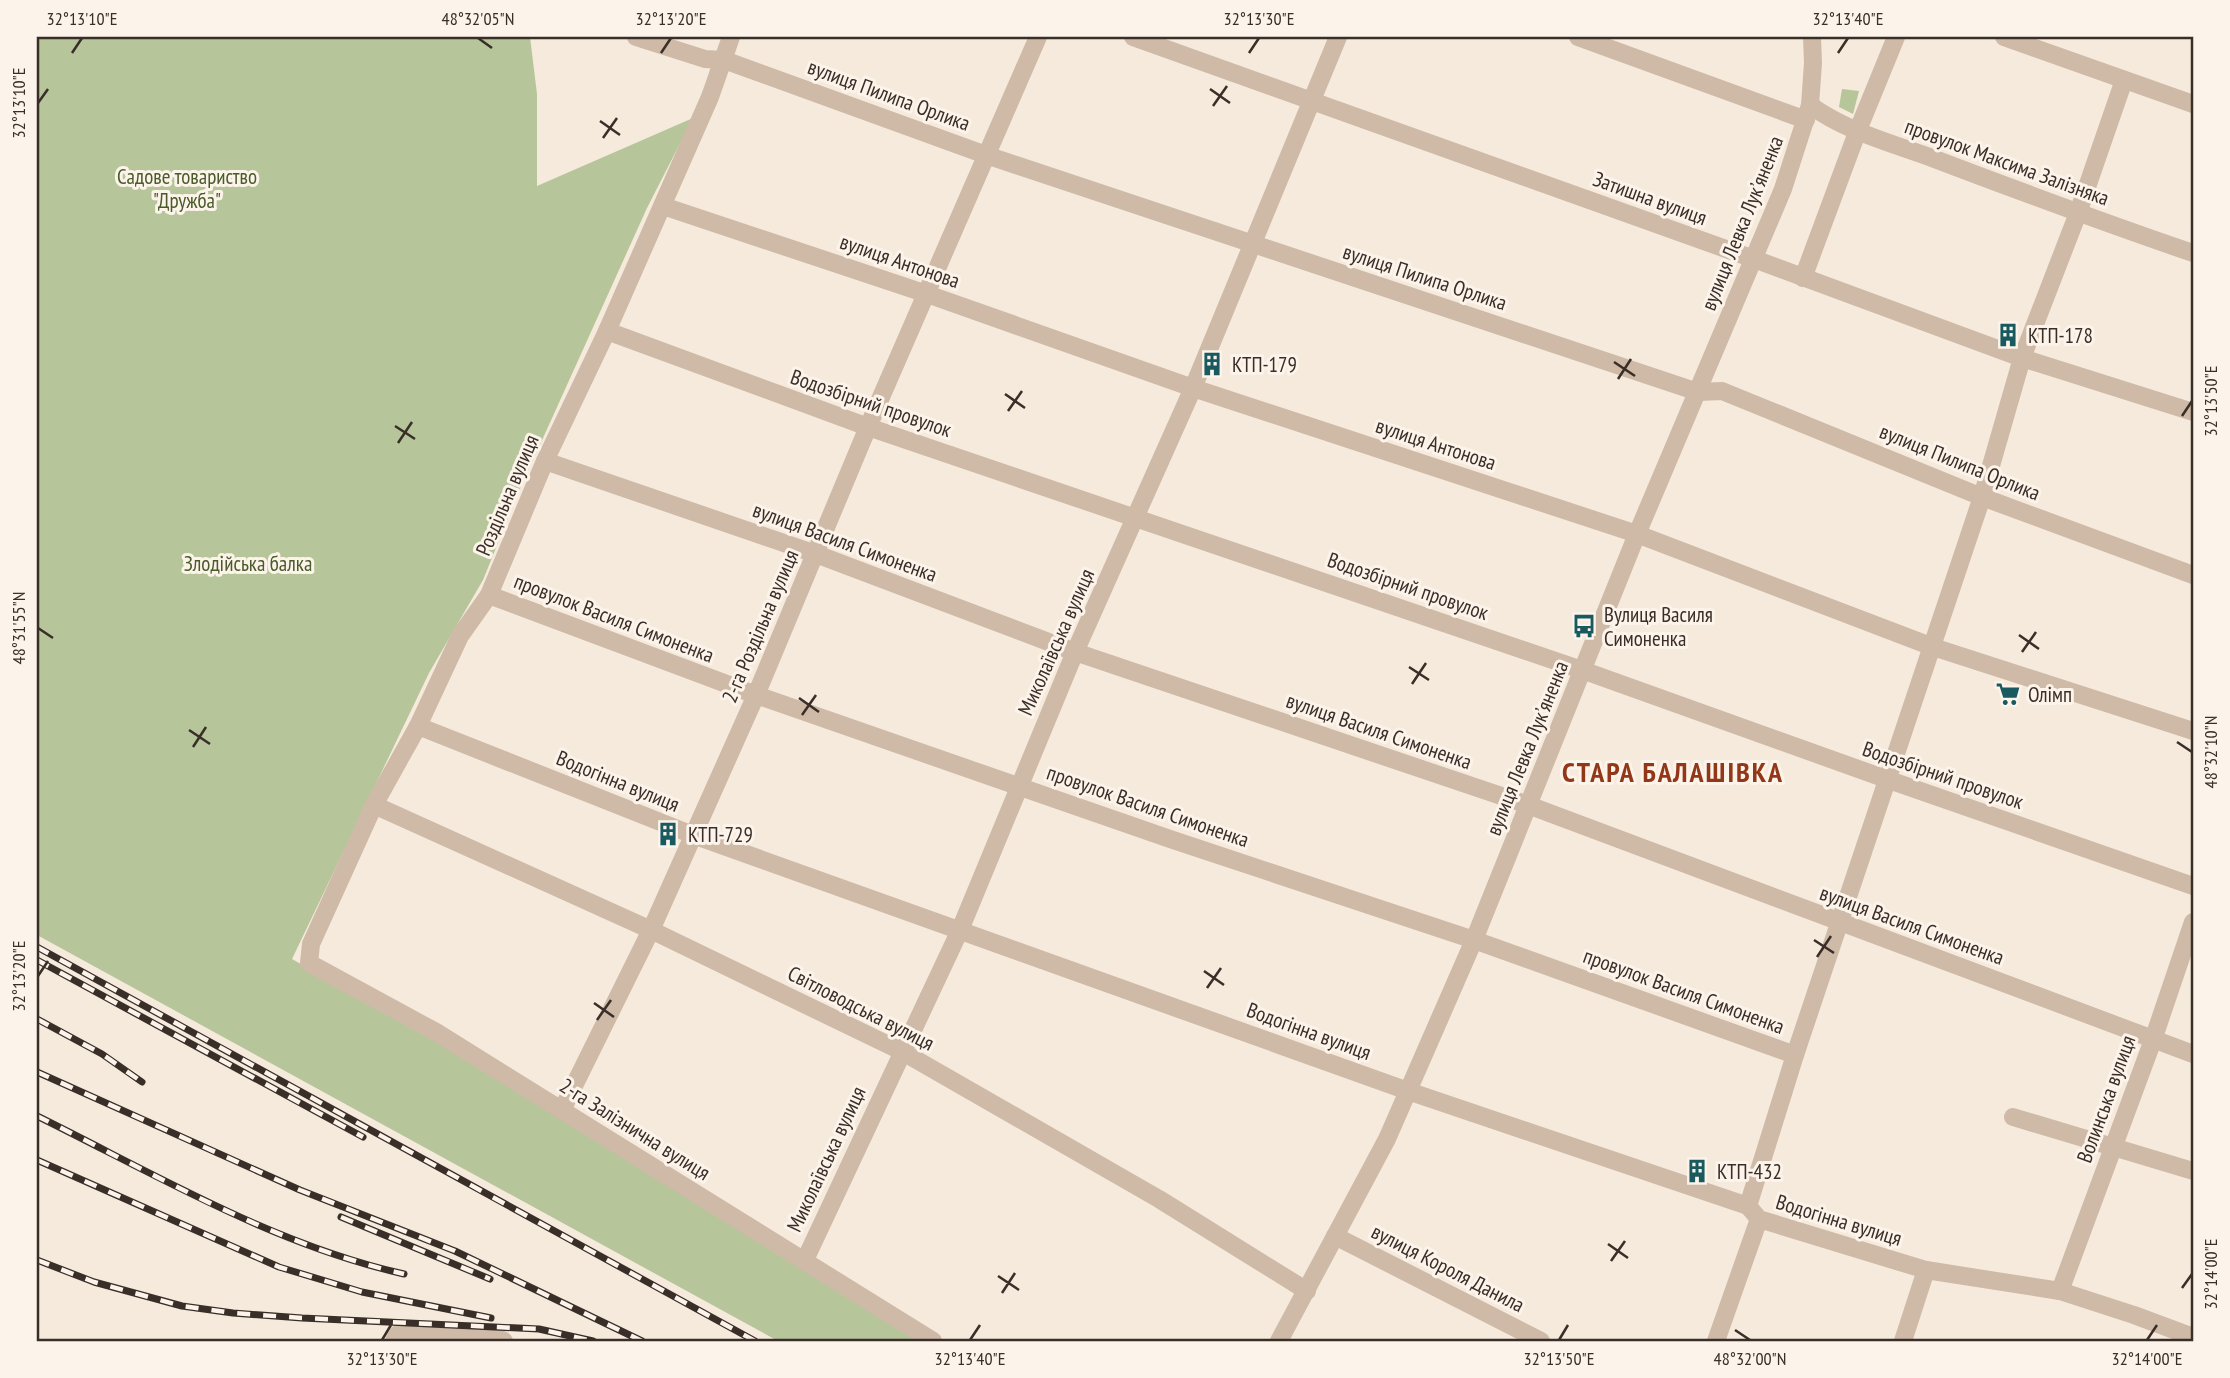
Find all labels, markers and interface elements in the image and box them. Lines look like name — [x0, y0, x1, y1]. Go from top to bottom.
text: 32°13'10"E — [47, 7, 117, 30]
text: 48°32'05"N — [442, 7, 514, 30]
text: 32°13'20"E — [636, 7, 706, 30]
text: 32°13'30"E — [1224, 7, 1294, 30]
text: 32°13'40"E — [1813, 7, 1883, 30]
street label: вулиця Пилипа Орлика — [804, 53, 974, 137]
text: 32°13'10"E — [7, 68, 30, 138]
street label: провулок Максима Залізняка — [1901, 112, 2113, 212]
street label: вулиця Левка Лукʼяненка — [1695, 132, 1789, 314]
park label: Садове товариство "Дружба" — [117, 163, 257, 214]
street label: Затишна вулиця — [1589, 165, 1711, 231]
street label: вулиця Антонова — [837, 228, 963, 294]
street label: вулиця Пилипа Орлика — [1340, 238, 1510, 316]
building icon: КТП-178 — [1994, 321, 2022, 349]
place label: КТП-178 — [2028, 322, 2093, 349]
building icon: КТП-179 — [1198, 350, 1226, 378]
place label: КТП-179 — [1232, 351, 1297, 378]
street label: Водозбірний провулок — [787, 363, 955, 443]
text: 32°13'50"E — [2199, 366, 2222, 436]
street label: вулиця Антонова — [1372, 412, 1500, 476]
street label: вулиця Пилипа Орлика — [1876, 418, 2044, 506]
street label: Роздільна вулиця — [469, 430, 545, 560]
street label: вулиця Василя Симоненка — [749, 496, 941, 588]
street label: 2-га Роздільна вулиця — [716, 546, 804, 706]
street label: Водозбірний провулок — [1324, 546, 1492, 626]
park label: Злодійська балка — [184, 550, 312, 577]
street label: Миколаївська вулиця — [1012, 565, 1100, 719]
street label: провулок Василя Симоненка — [510, 567, 718, 669]
text: 48°31'55"N — [7, 592, 30, 664]
place label: Вулиця Василя Симоненка — [1604, 601, 1713, 652]
bus stop icon: Вулиця Василя Симоненка — [1570, 612, 1598, 640]
street label: вулиця Левка Лукʼяненка — [1480, 657, 1574, 839]
supermarket icon: Олімп — [1994, 680, 2022, 708]
place label: Олімп — [2028, 681, 2072, 708]
street label: вулиця Василя Симоненка — [1283, 687, 1475, 775]
text: 48°32'10"N — [2199, 716, 2222, 788]
street label: Водозбірний провулок — [1859, 735, 2027, 815]
street label: Водогінна вулиця — [553, 744, 683, 818]
district label: СТАРА БАЛАШІВКА — [1562, 753, 1784, 790]
street label: провулок Василя Симоненка — [1043, 759, 1253, 853]
building icon: КТП-729 — [654, 820, 682, 848]
place label: КТП-729 — [688, 821, 753, 848]
street label: вулиця Василя Симоненка — [1816, 879, 2008, 971]
text: 32°13'20"E — [7, 941, 30, 1011]
street label: провулок Василя Симоненка — [1580, 942, 1788, 1040]
street label: Світловодська вулиця — [783, 959, 939, 1057]
street label: Водогінна вулиця — [1243, 996, 1375, 1066]
street label: Волинська вулиця — [2070, 1032, 2142, 1166]
street label: 2-га Залізнична вулиця — [555, 1072, 715, 1186]
street label: Миколаївська вулиця — [780, 1082, 872, 1236]
building icon: КТП-432 — [1683, 1157, 1711, 1185]
place label: КТП-432 — [1717, 1158, 1782, 1185]
street label: Водогінна вулиця — [1773, 1188, 1905, 1252]
street label: вулиця Короля Данила — [1367, 1218, 1529, 1318]
text: 32°14'00"E — [2199, 1239, 2222, 1309]
text: 32°13'30"E — [347, 1347, 417, 1370]
text: 32°13'40"E — [935, 1347, 1005, 1370]
text: 32°13'50"E — [1524, 1347, 1594, 1370]
text: 48°32'00"N — [1714, 1347, 1786, 1370]
text: 32°14'00"E — [2112, 1347, 2182, 1370]

